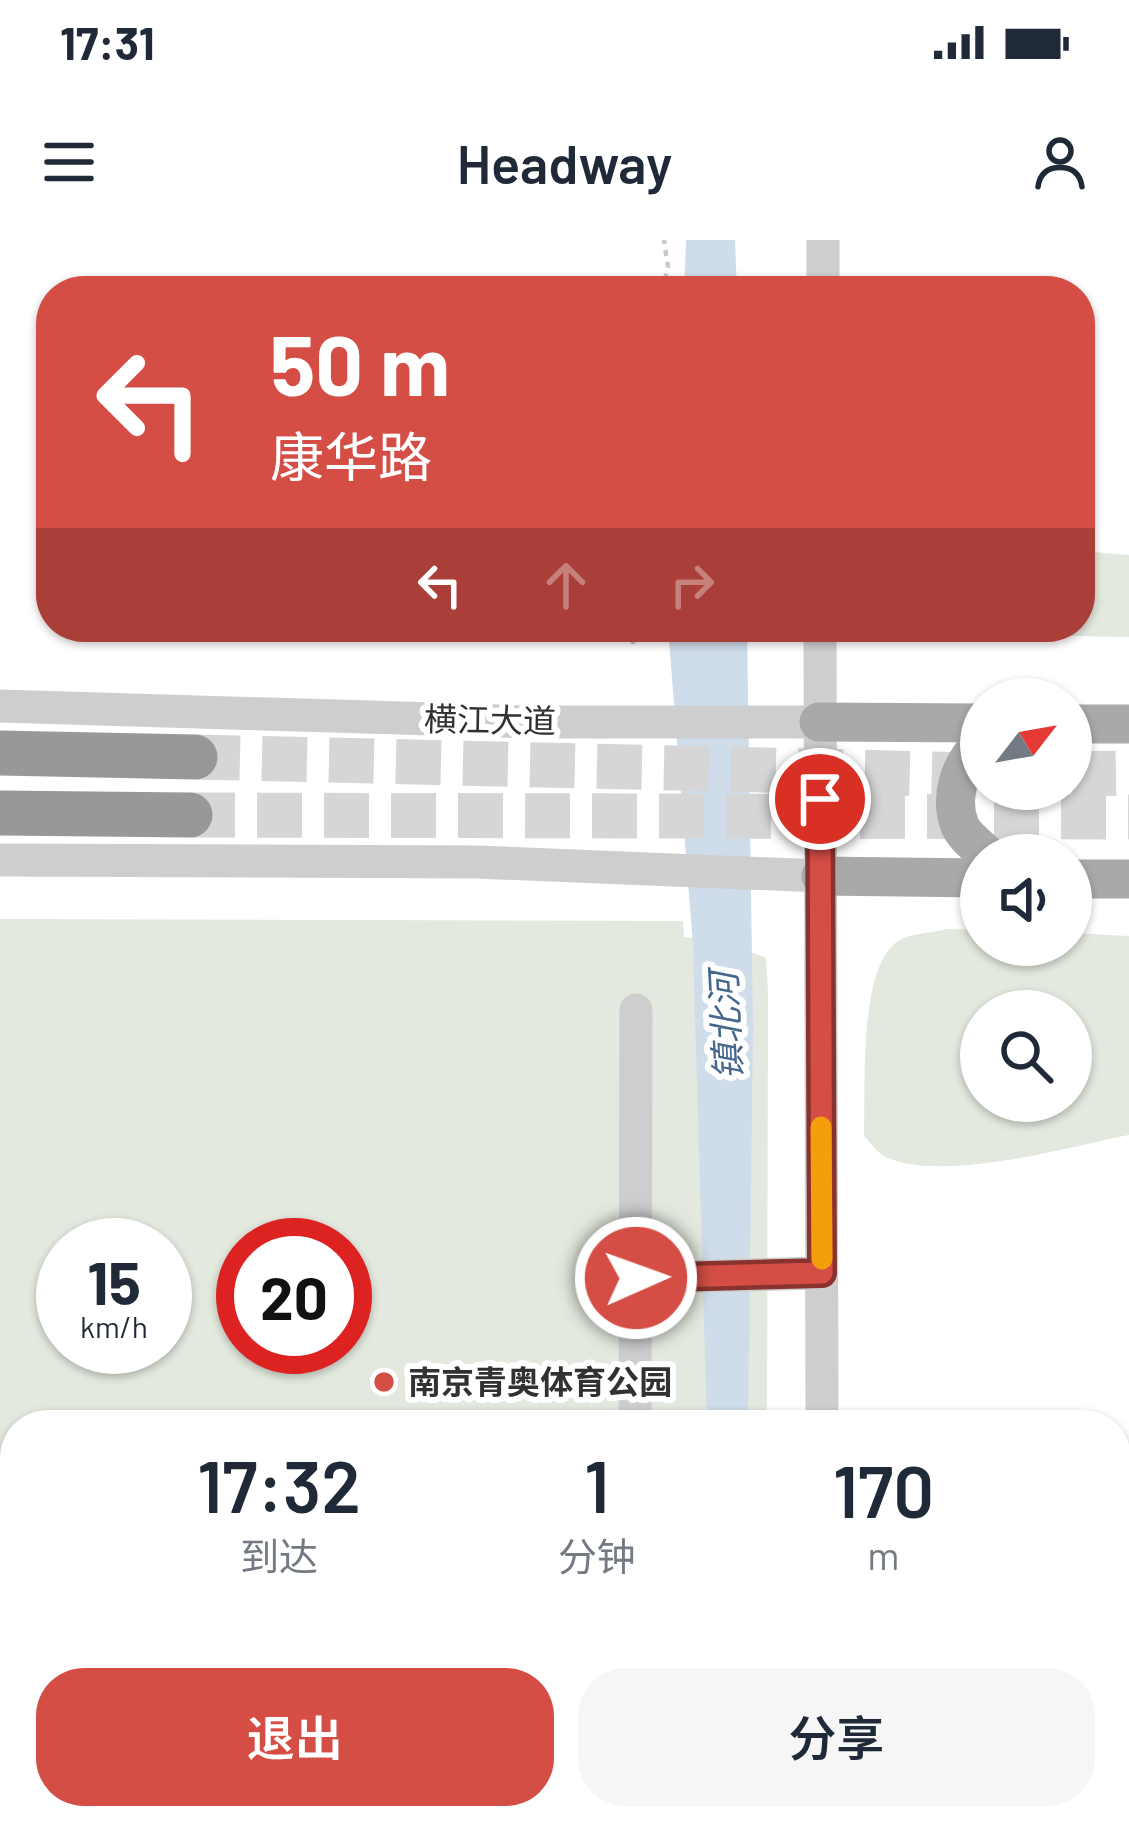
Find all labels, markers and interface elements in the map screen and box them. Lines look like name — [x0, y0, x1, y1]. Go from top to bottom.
text: 17:31 — [60, 15, 155, 69]
icon: menu — [36, 129, 102, 195]
icon: person — [1027, 129, 1093, 195]
text: Headway — [457, 130, 672, 195]
text: 50 m — [270, 312, 450, 413]
icon: left — [72, 324, 228, 480]
text: 康华路 — [270, 423, 432, 488]
icon: left — [407, 552, 473, 618]
icon: ahead — [533, 552, 599, 618]
icon: right — [659, 552, 725, 618]
north arrow — [960, 678, 1092, 810]
map controls — [960, 678, 1092, 1122]
street label: 横江大道 — [424, 698, 556, 740]
pin — [769, 748, 871, 850]
icon: arrive — [787, 766, 853, 832]
button: sound — [960, 834, 1092, 966]
water label: 镇北河 — [700, 965, 749, 1081]
button: search — [960, 990, 1092, 1122]
position arrow — [573, 1215, 699, 1341]
speed limit sign: 20 — [216, 1218, 372, 1374]
text: 15 — [87, 1245, 141, 1317]
text: km/h — [80, 1308, 148, 1344]
place label: 南京青奥体育公园 — [408, 1361, 672, 1401]
marker: 南京青奥体育公园 — [371, 1369, 397, 1395]
text: 17:32 — [197, 1441, 361, 1527]
text: 1 — [584, 1441, 610, 1527]
text: 170 — [833, 1446, 934, 1532]
text: m — [867, 1531, 900, 1578]
text: 到达 — [240, 1532, 318, 1579]
text: 分钟 — [558, 1532, 636, 1579]
button: 退出 — [36, 1668, 554, 1806]
button: 分享 — [578, 1668, 1095, 1806]

